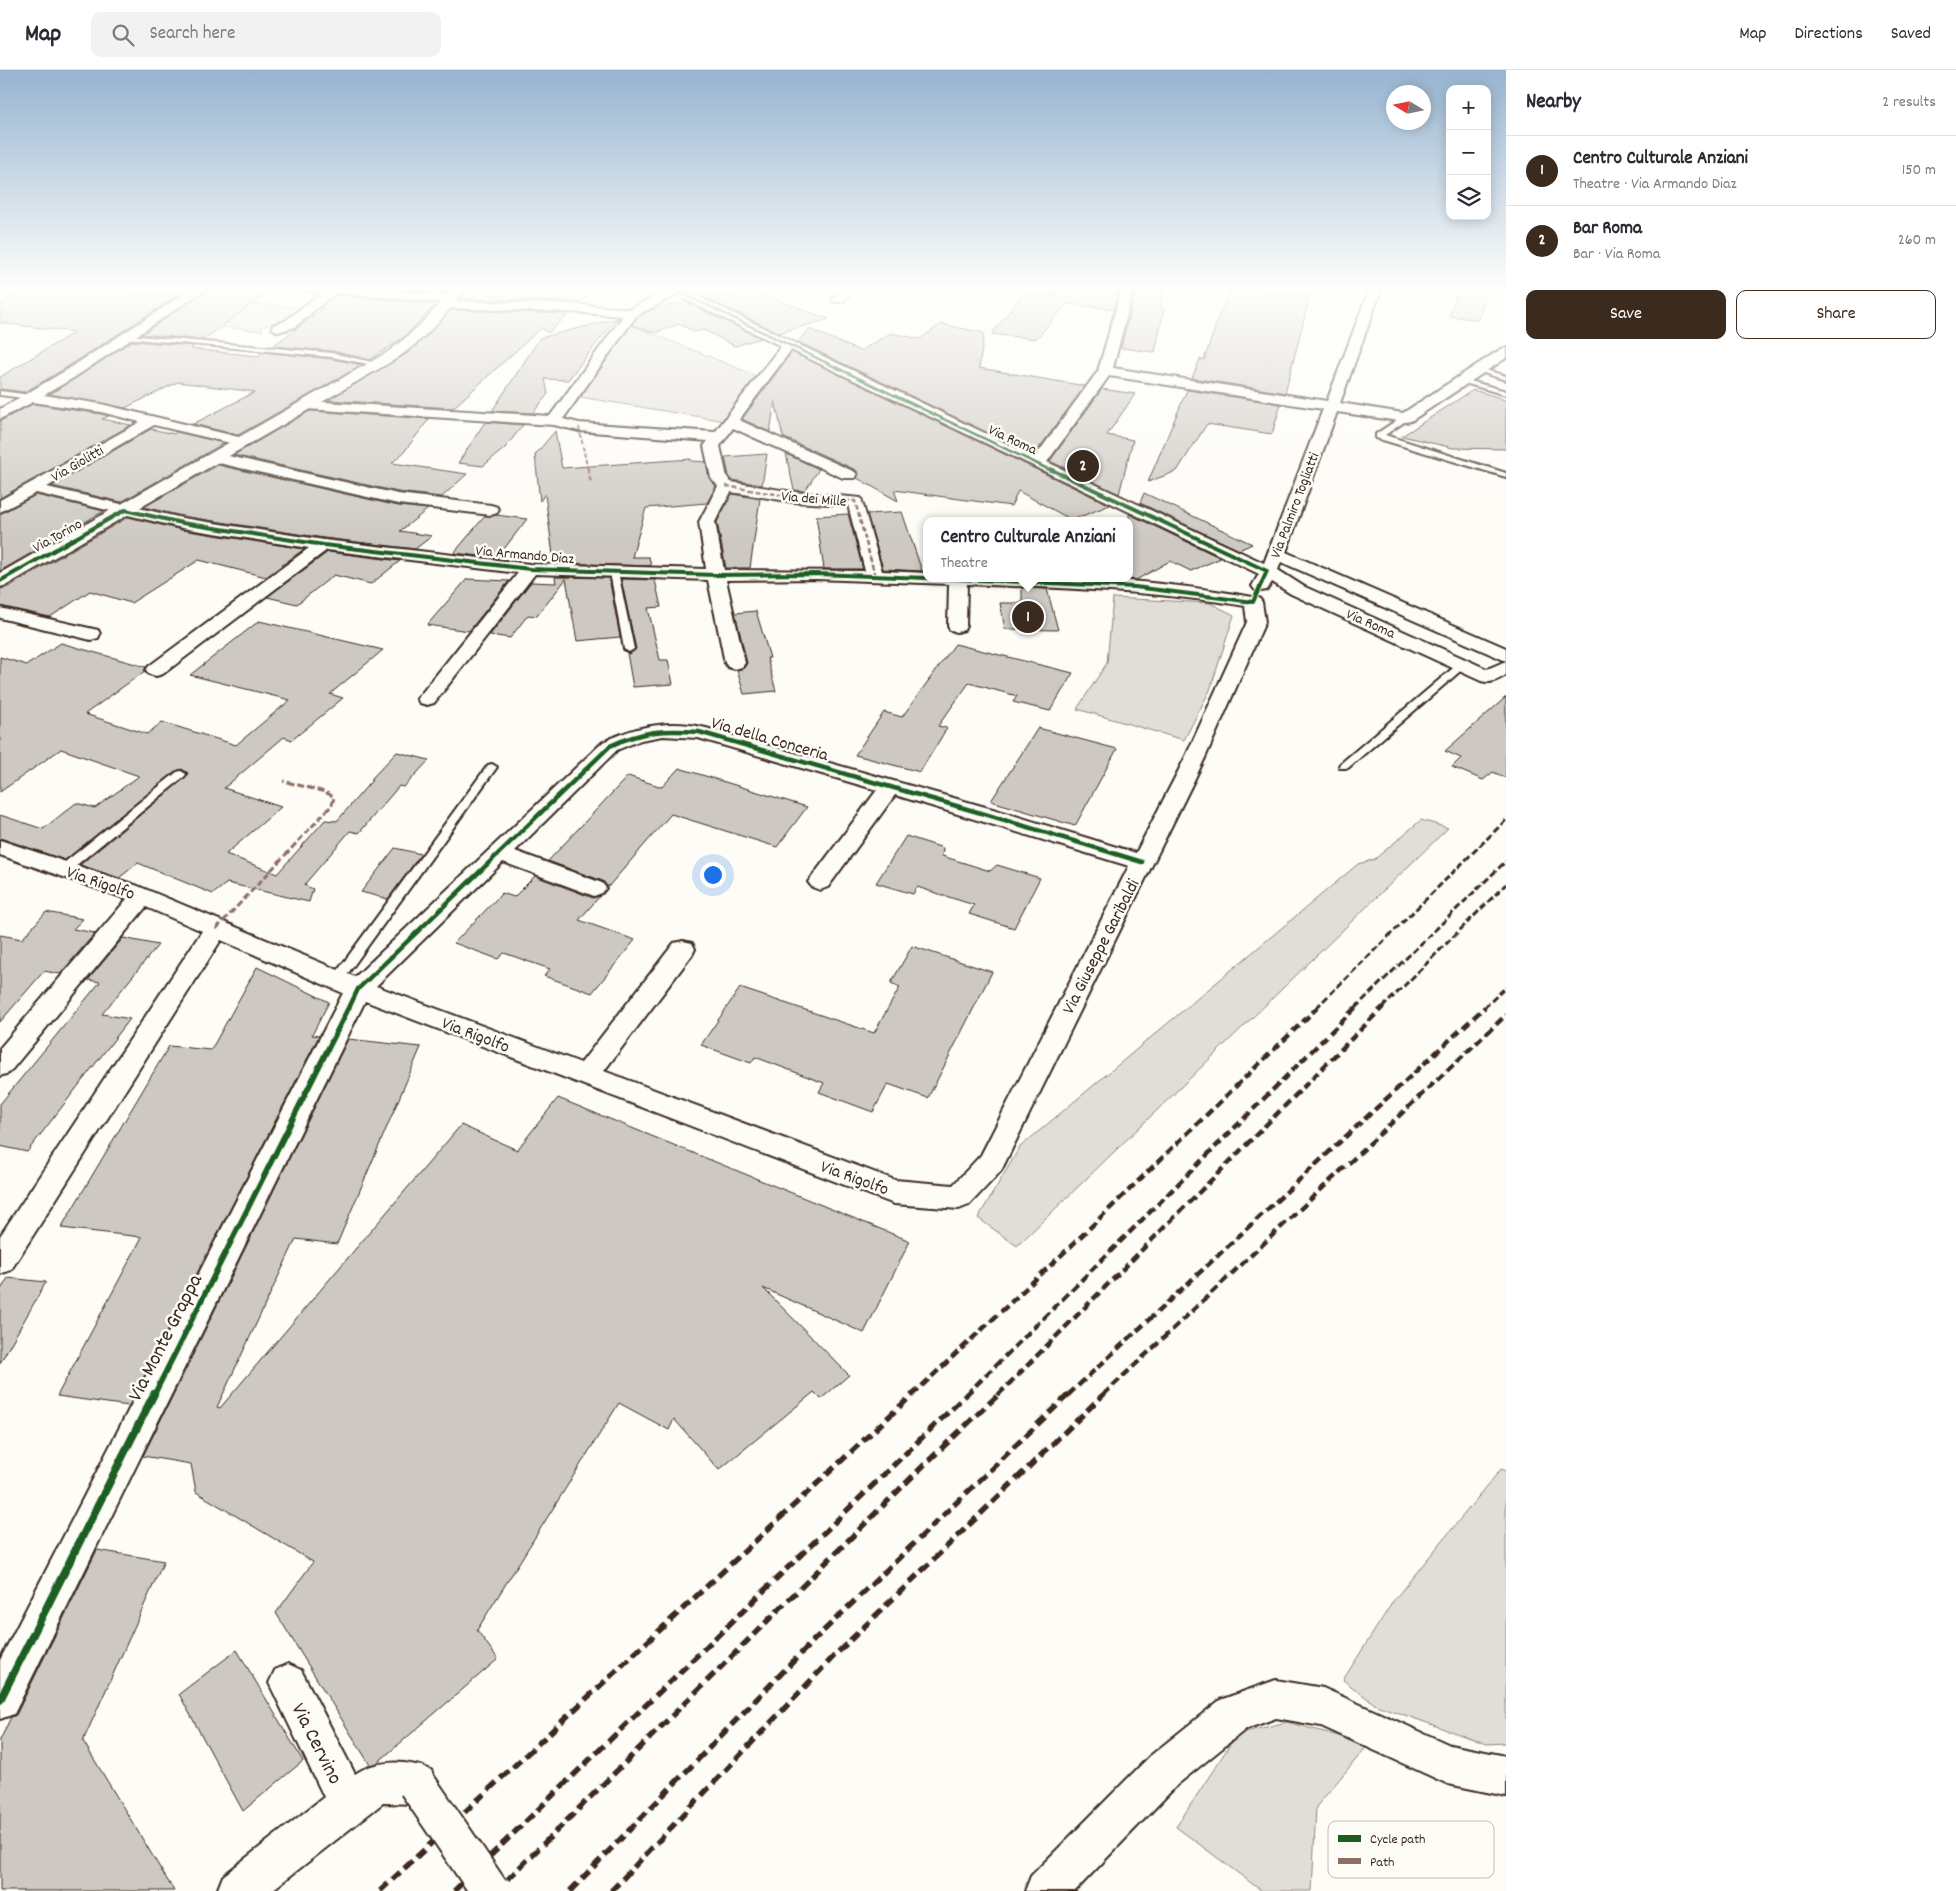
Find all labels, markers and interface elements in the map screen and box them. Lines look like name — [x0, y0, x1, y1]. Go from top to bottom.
search box — [91, 12, 441, 57]
text: Map — [25, 18, 61, 52]
icon: search — [109, 21, 137, 49]
text: Search here — [149, 21, 235, 48]
text: Map — [1739, 22, 1766, 47]
text: Directions — [1794, 22, 1863, 47]
text: Saved — [1891, 22, 1931, 47]
north arrow — [1386, 85, 1431, 130]
map controls — [1446, 85, 1491, 220]
button: + — [1446, 85, 1491, 130]
text: Nearby — [1526, 88, 1581, 118]
text: 2 results — [1882, 91, 1936, 114]
button: − — [1446, 130, 1491, 175]
text: Centro Culturale Anziani — [1573, 146, 1748, 173]
text: 1 — [1540, 159, 1544, 182]
text: 150 m — [1902, 159, 1936, 182]
text: Theatre · Via Armando Diaz — [1573, 173, 1737, 196]
button: layers — [1446, 175, 1491, 220]
text: Bar Roma — [1573, 216, 1642, 243]
text: 2 — [1539, 229, 1546, 252]
text: 260 m — [1898, 229, 1936, 252]
text: Bar · Via Roma — [1573, 243, 1660, 266]
button: Save — [1526, 290, 1726, 339]
button: Share — [1736, 290, 1936, 339]
street label: Via Roma — [984, 420, 1041, 462]
street label: Via Giolitti — [48, 441, 109, 489]
pin: 2 — [1067, 447, 1099, 485]
street label: Via Palmiro Togliatti — [1266, 449, 1326, 562]
street label: Via dei Mille — [780, 486, 848, 514]
street label: Via Torino — [29, 514, 87, 559]
popup — [923, 517, 1133, 582]
text: Centro Culturale Anziani — [941, 525, 1115, 552]
street label: Via Armando Diaz — [475, 541, 575, 571]
text: Theatre — [941, 552, 988, 575]
pin: 1 — [1012, 598, 1044, 636]
street label: Via Roma — [1342, 604, 1399, 646]
street label: Via della Conceria — [708, 712, 831, 769]
street label: Via Rigolfo — [62, 861, 138, 908]
your location — [700, 862, 726, 888]
street label: Via Giuseppe Garibaldi — [1057, 875, 1147, 1019]
street label: Via Rigolfo — [437, 1012, 513, 1061]
street label: Via Rigolfo — [816, 1155, 892, 1203]
street label: Via Monte Grappa — [122, 1269, 212, 1407]
street label: Via Cervino — [282, 1699, 349, 1790]
legend — [1328, 1821, 1494, 1878]
text: Cycle path — [1370, 1830, 1426, 1850]
text: Path — [1370, 1853, 1395, 1873]

